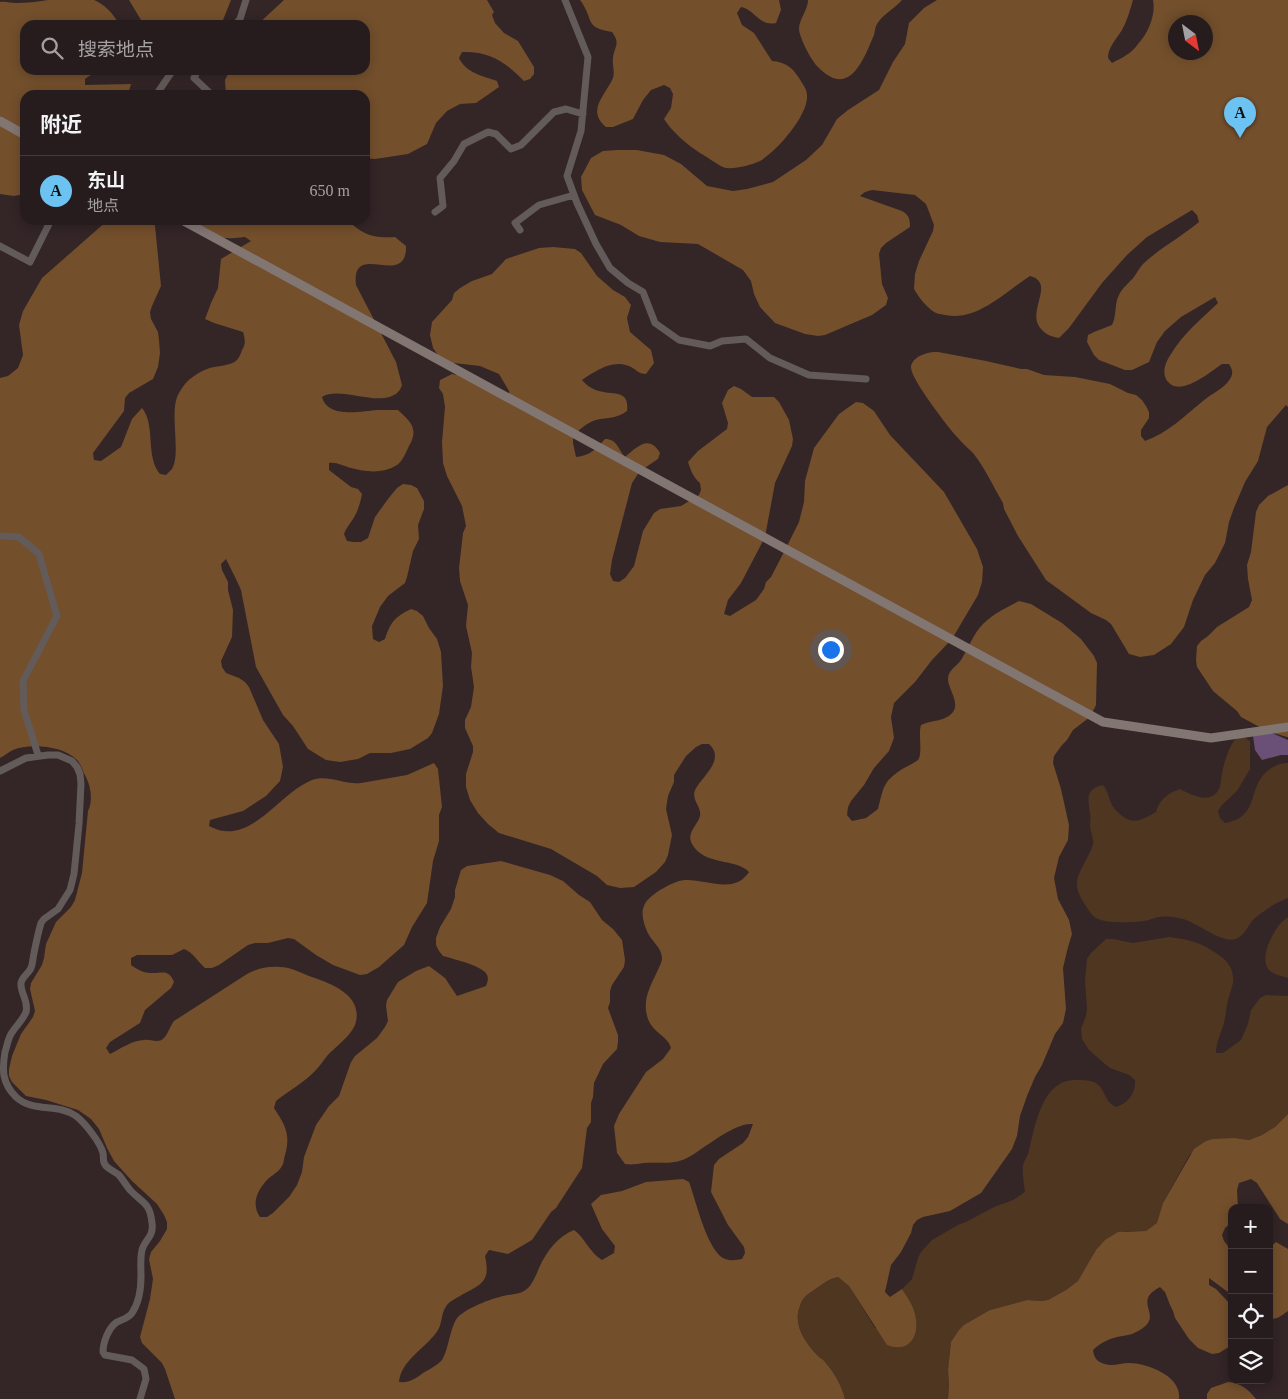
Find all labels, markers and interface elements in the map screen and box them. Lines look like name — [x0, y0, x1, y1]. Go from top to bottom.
north arrow — [1168, 15, 1213, 60]
search box — [20, 20, 370, 75]
icon: search — [38, 34, 66, 62]
text: 搜索地点 — [78, 39, 154, 60]
pin: A — [1224, 97, 1256, 138]
text: 附近 — [40, 113, 82, 137]
text: 东山 — [87, 170, 125, 191]
text: A — [50, 182, 62, 199]
text: 650 m — [310, 182, 350, 199]
text: 地点 — [87, 197, 119, 214]
your location — [818, 637, 844, 663]
map controls — [1228, 1204, 1273, 1384]
button: + — [1228, 1204, 1273, 1249]
button: − — [1228, 1249, 1273, 1294]
button: locate — [1228, 1294, 1273, 1339]
button: layers — [1228, 1339, 1273, 1384]

